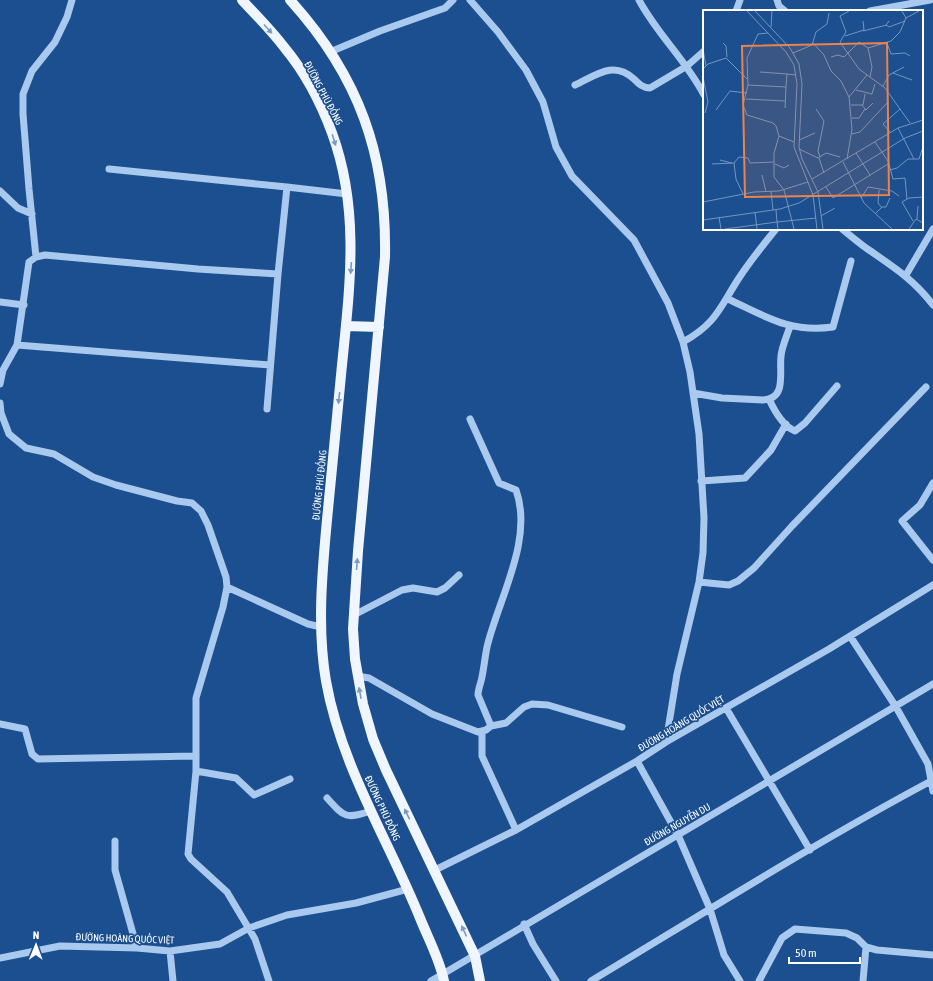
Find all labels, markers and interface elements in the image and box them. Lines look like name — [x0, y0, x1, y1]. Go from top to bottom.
inset map — [703, 10, 923, 230]
one-way arrow — [263, 24, 273, 34]
street label: ĐƯỜNG PHÙ ĐỔNG — [302, 59, 346, 127]
one-way arrow — [331, 134, 337, 146]
one-way arrow — [347, 262, 354, 274]
one-way arrow — [336, 392, 343, 404]
street label: ĐƯỜNG PHÙ ĐỔNG — [309, 449, 329, 521]
one-way arrow — [354, 557, 360, 570]
one-way arrow — [357, 687, 363, 699]
street label: ĐƯỜNG HOÀNG QUỐC VIỆT — [636, 692, 727, 754]
street label: ĐƯỜNG PHÙ ĐỔNG — [363, 774, 403, 842]
street label: ĐƯỜNG NGUYỄN DU — [642, 800, 712, 848]
one-way arrow — [404, 808, 410, 820]
north arrow — [16, 925, 56, 965]
one-way arrow — [461, 925, 467, 937]
text: N — [33, 929, 40, 941]
street label: ĐƯỜNG HOÀNG QUỐC VIỆT — [76, 930, 175, 946]
scale bar — [789, 939, 860, 965]
text: 50 m — [795, 946, 817, 960]

